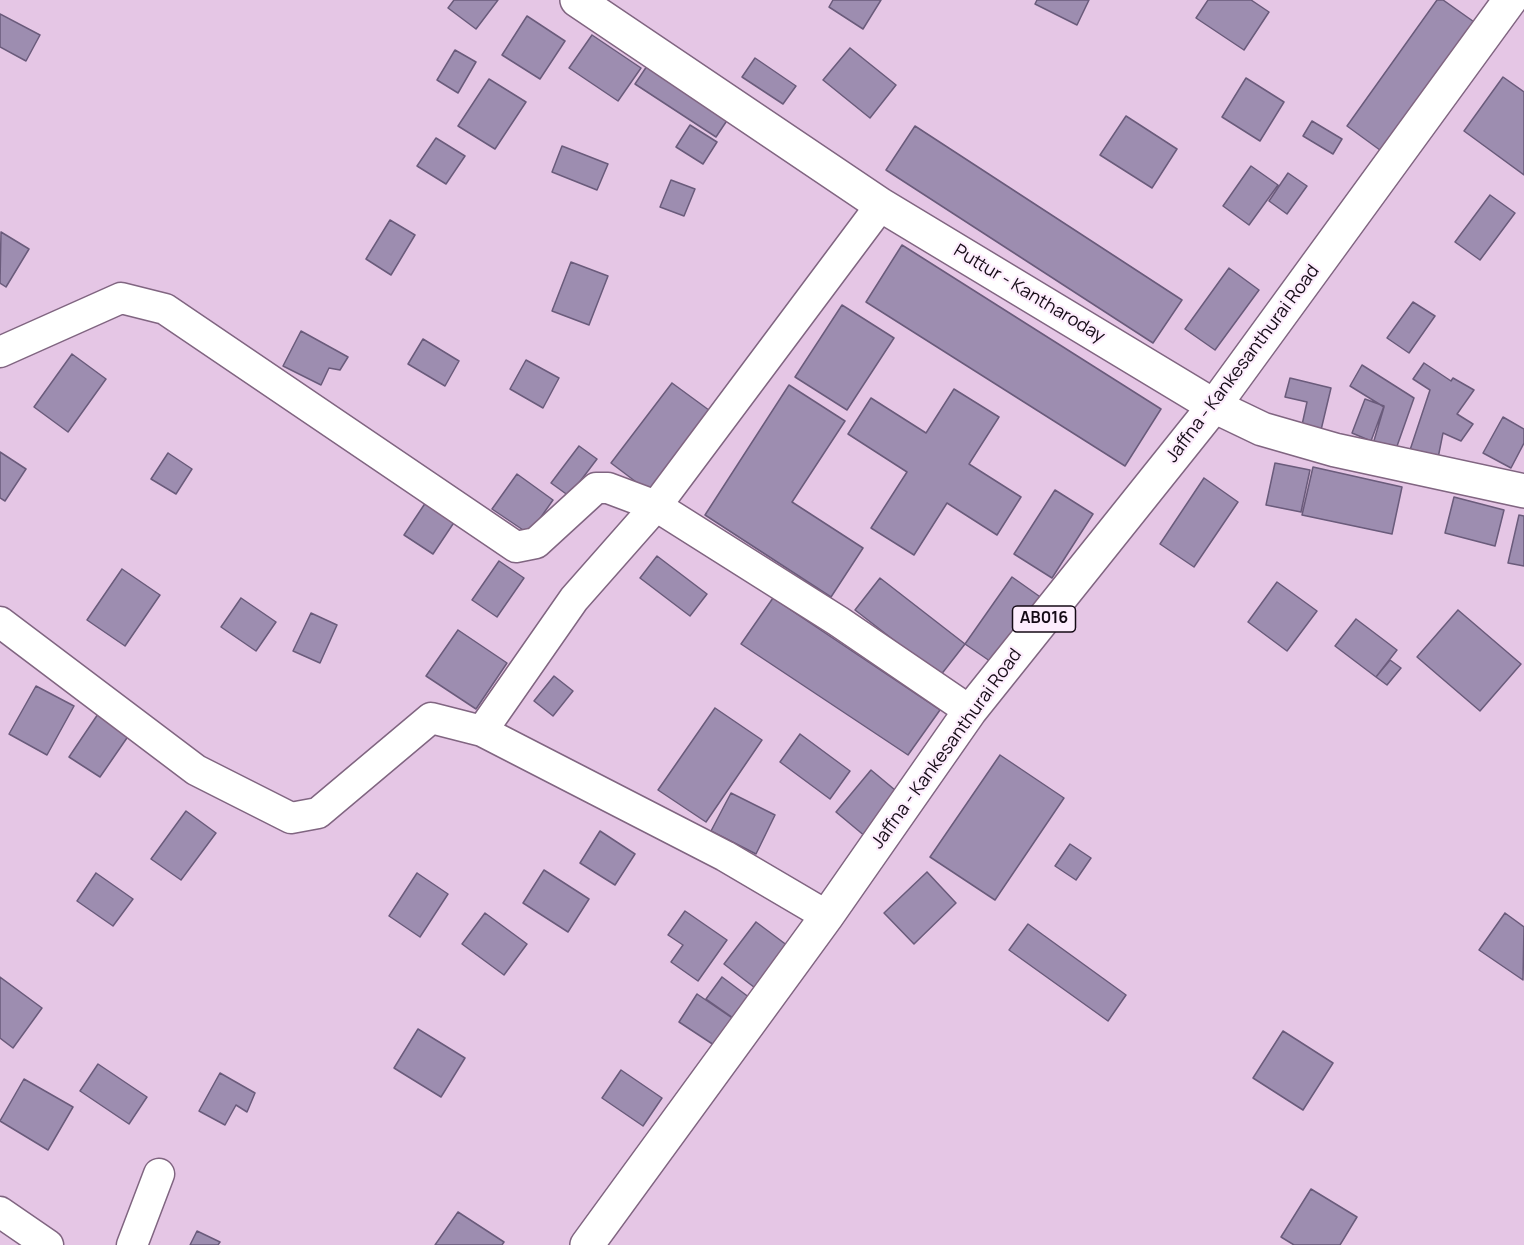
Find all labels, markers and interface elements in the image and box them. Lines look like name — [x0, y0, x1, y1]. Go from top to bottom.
street label: Puttur - Kantharoday — [949, 240, 1109, 348]
street label: Jaffna - Kankesanthurai Road — [1162, 261, 1324, 467]
road number: AB016 — [1012, 606, 1076, 632]
street label: Jaffna - Kankesanthurai Road — [867, 645, 1027, 853]

